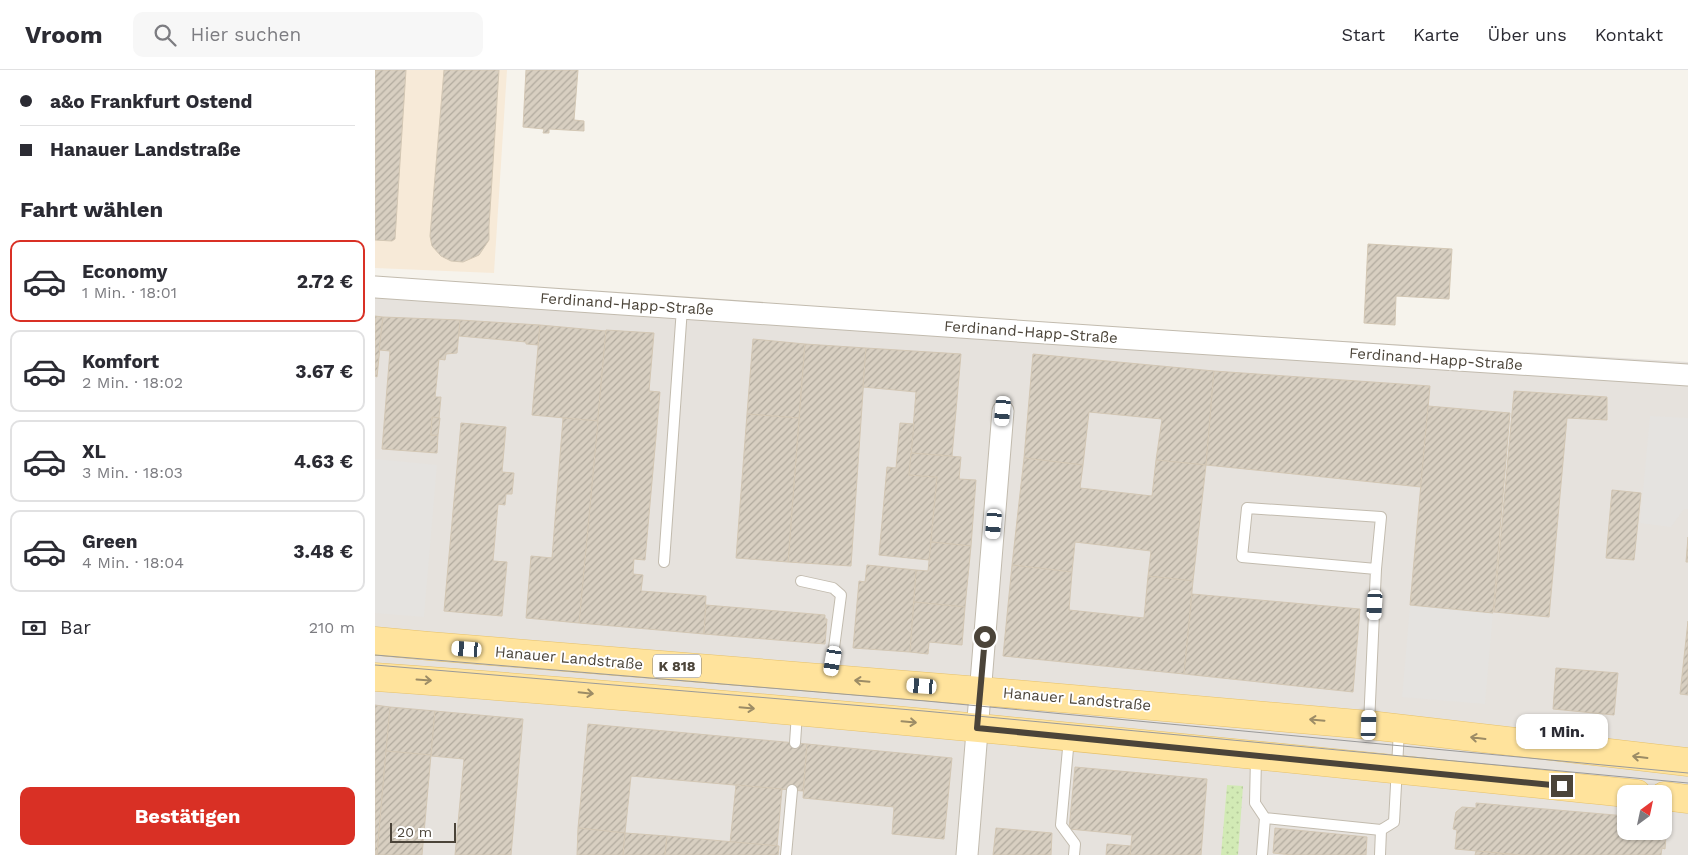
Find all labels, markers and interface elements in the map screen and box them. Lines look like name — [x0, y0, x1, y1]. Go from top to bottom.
search box — [133, 12, 483, 57]
text: Vroom — [25, 21, 103, 49]
icon: search — [151, 21, 179, 49]
text: Hier suchen — [191, 23, 301, 46]
text: Start — [1341, 24, 1385, 45]
text: Karte — [1413, 24, 1460, 45]
text: Über uns — [1488, 24, 1567, 45]
text: Kontakt — [1595, 24, 1663, 45]
text: a&o Frankfurt Ostend — [50, 90, 253, 113]
text: Hanauer Landstraße — [50, 138, 241, 161]
text: Fahrt wählen — [20, 197, 163, 222]
icon: car — [22, 259, 67, 304]
text: Economy — [82, 260, 167, 283]
text: 2.72 € — [297, 270, 353, 293]
text: 1 Min. · 18:01 — [82, 283, 177, 302]
street label: Ferdinand-Happ-Straße — [540, 289, 714, 319]
street label: Ferdinand-Happ-Straße — [944, 317, 1118, 347]
street label: Ferdinand-Happ-Straße — [1349, 344, 1523, 374]
icon: car — [22, 349, 67, 394]
text: Komfort — [82, 350, 159, 373]
text: 3.67 € — [295, 360, 353, 383]
text: 2 Min. · 18:02 — [82, 373, 183, 392]
car — [994, 395, 1011, 427]
icon: car — [22, 439, 67, 484]
text: XL — [82, 440, 106, 463]
text: 4.63 € — [294, 450, 353, 473]
text: 3 Min. · 18:03 — [82, 463, 183, 482]
car — [985, 508, 1002, 540]
icon: car — [22, 529, 67, 574]
text: Green — [82, 530, 138, 553]
text: 3.48 € — [293, 540, 353, 563]
text: 4 Min. · 18:04 — [82, 553, 184, 572]
car — [1366, 590, 1383, 620]
icon: cash — [20, 614, 48, 642]
text: Bar — [60, 616, 91, 639]
text: 210 m — [309, 618, 355, 637]
route start — [974, 626, 996, 648]
car — [451, 640, 482, 658]
street label: Hanauer Landstraße — [494, 643, 644, 673]
car — [823, 645, 842, 677]
road number: K 818 — [653, 654, 701, 678]
one-way arrow — [415, 675, 431, 685]
one-way arrow — [854, 677, 870, 686]
car — [906, 677, 937, 695]
street label: Hanauer Landstraße — [1002, 684, 1152, 714]
one-way arrow — [577, 688, 593, 698]
one-way arrow — [739, 703, 755, 713]
car — [1360, 710, 1377, 740]
callout: 1 Min. — [1516, 714, 1608, 748]
one-way arrow — [1309, 716, 1325, 725]
one-way arrow — [901, 717, 917, 726]
text: 1 Min. — [1539, 722, 1585, 741]
one-way arrow — [1471, 733, 1487, 743]
one-way arrow — [1632, 752, 1648, 762]
route end — [1551, 775, 1573, 797]
north arrow — [1617, 785, 1673, 840]
map controls — [1617, 785, 1672, 840]
button: Bestätigen — [20, 787, 355, 845]
scale bar — [390, 820, 456, 843]
text: 20 m — [397, 824, 432, 840]

